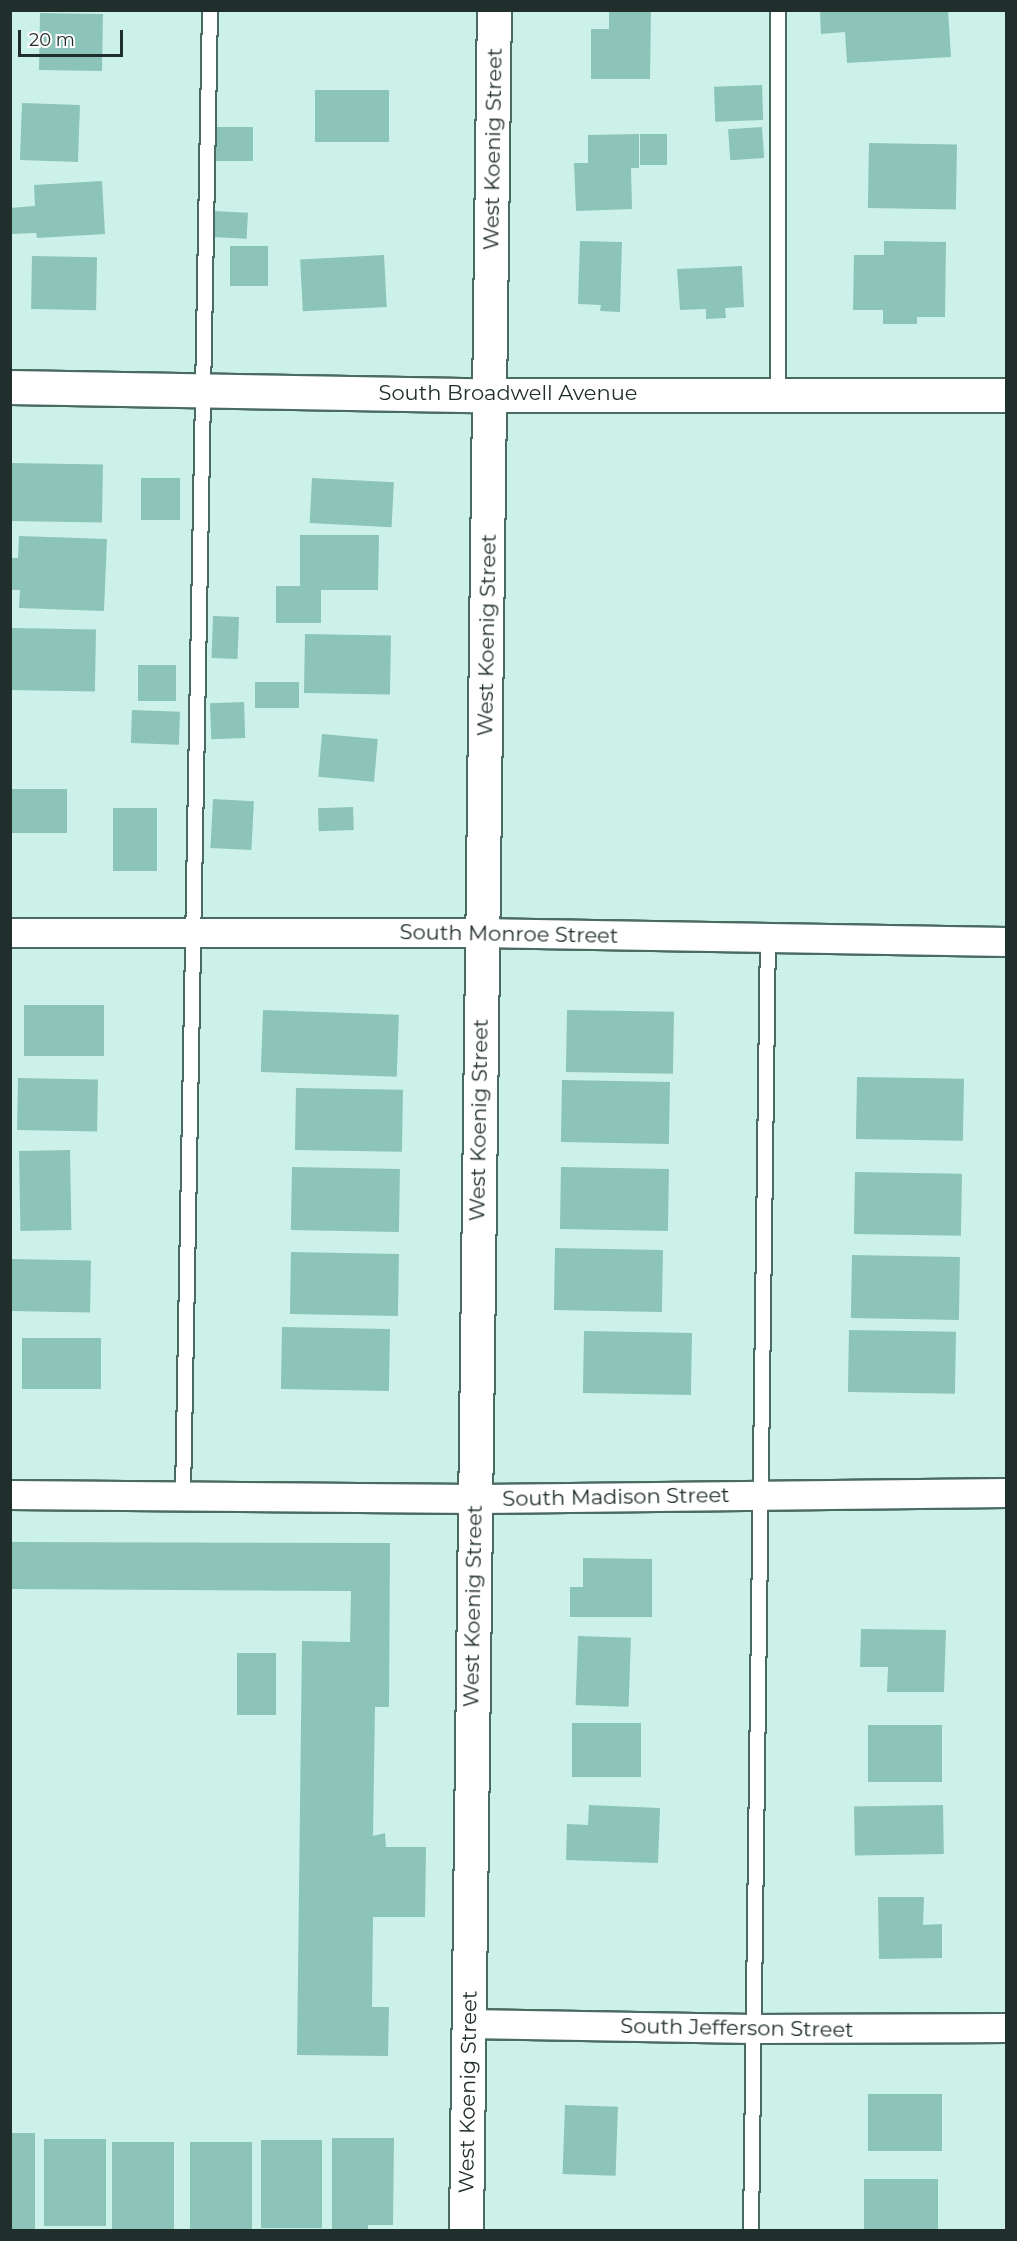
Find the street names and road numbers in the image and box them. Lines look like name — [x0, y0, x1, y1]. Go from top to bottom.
street label: West Koenig Street — [479, 47, 507, 251]
street label: South Broadwell Avenue — [378, 380, 638, 406]
street label: West Koenig Street — [473, 533, 501, 737]
street label: South Monroe Street — [399, 919, 619, 949]
street label: West Koenig Street — [465, 1018, 493, 1222]
street label: South Madison Street — [502, 1482, 730, 1512]
street label: West Koenig Street — [459, 1504, 487, 1708]
street label: West Koenig Street — [454, 1990, 482, 2194]
street label: South Jefferson Street — [620, 2013, 854, 2043]

